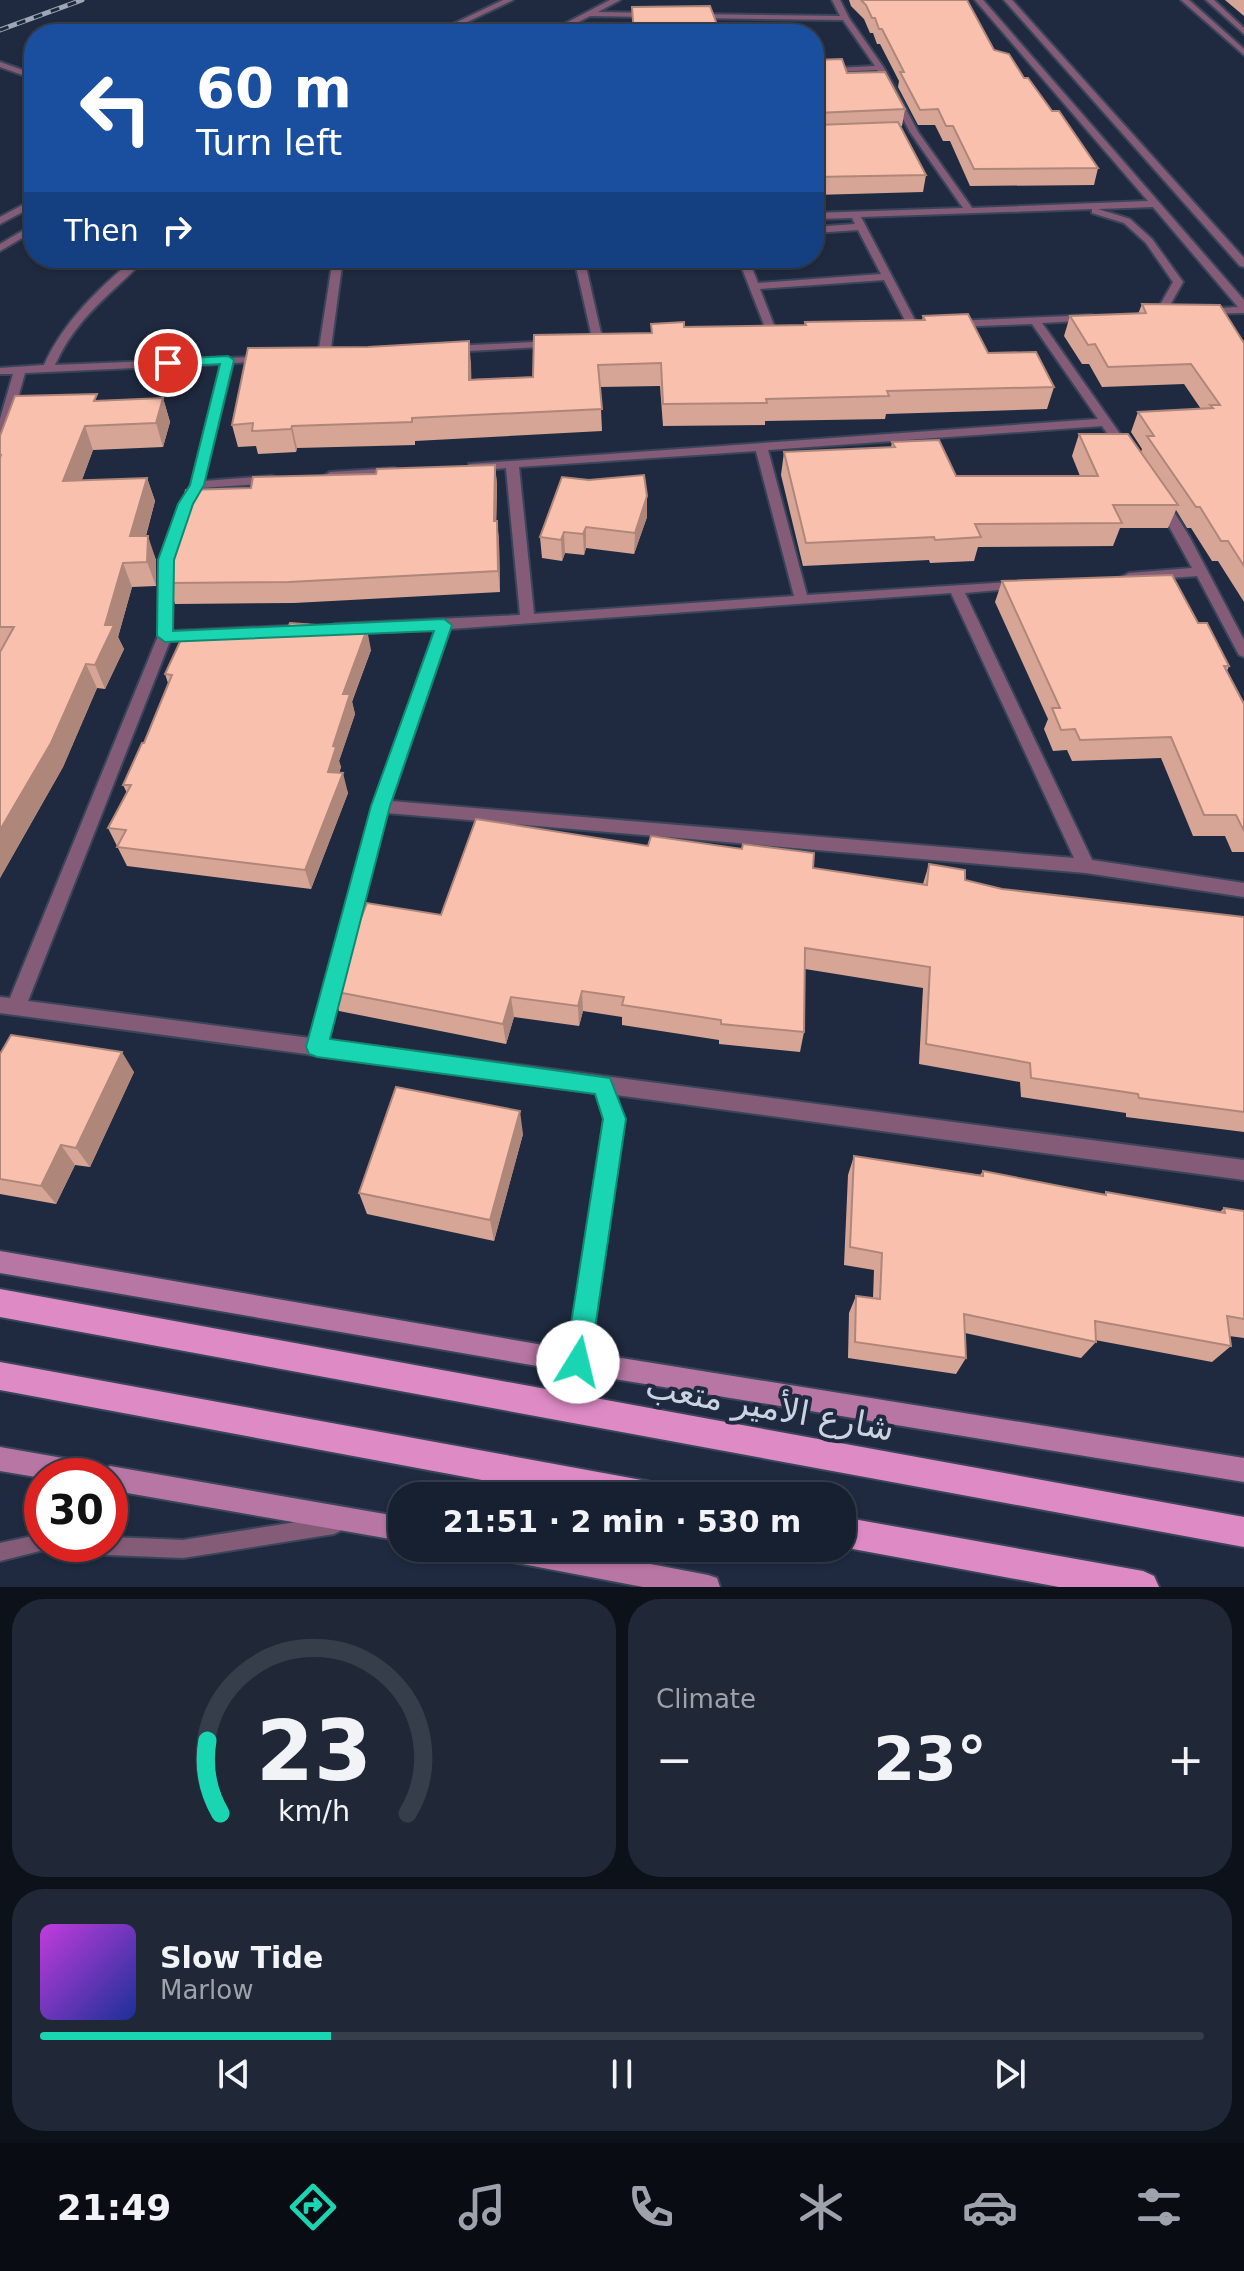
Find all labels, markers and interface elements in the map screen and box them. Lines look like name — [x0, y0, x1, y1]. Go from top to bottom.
text: 60 m — [196, 55, 352, 120]
icon: left — [64, 56, 168, 160]
text: Turn left — [196, 122, 342, 163]
icon: right — [155, 208, 199, 252]
text: Then — [64, 213, 139, 248]
pin — [134, 329, 202, 397]
icon: arrive — [146, 341, 190, 385]
position arrow — [536, 1320, 620, 1404]
street label: شارع الأمير متعب — [643, 1364, 897, 1450]
speed limit sign: 30 — [24, 1458, 128, 1562]
text: 21:51 · 2 min · 530 m — [443, 1504, 801, 1539]
text: Climate — [656, 1684, 756, 1714]
text: 23 — [256, 1703, 372, 1800]
text: 23° — [873, 1724, 987, 1794]
text: − — [656, 1734, 693, 1785]
text: + — [1167, 1734, 1204, 1785]
text: km/h — [278, 1794, 350, 1828]
text: Slow Tide — [160, 1940, 323, 1975]
text: Marlow — [160, 1975, 253, 2005]
icon: previous — [212, 2052, 256, 2096]
icon: pause — [600, 2052, 644, 2096]
icon: next — [988, 2052, 1032, 2096]
icon: directions — [285, 2179, 341, 2235]
icon: music — [454, 2179, 510, 2235]
icon: phone — [623, 2179, 679, 2235]
icon: climate — [793, 2179, 849, 2235]
icon: car — [962, 2179, 1018, 2235]
icon: filters — [1131, 2179, 1187, 2235]
text: 21:49 — [57, 2187, 171, 2228]

